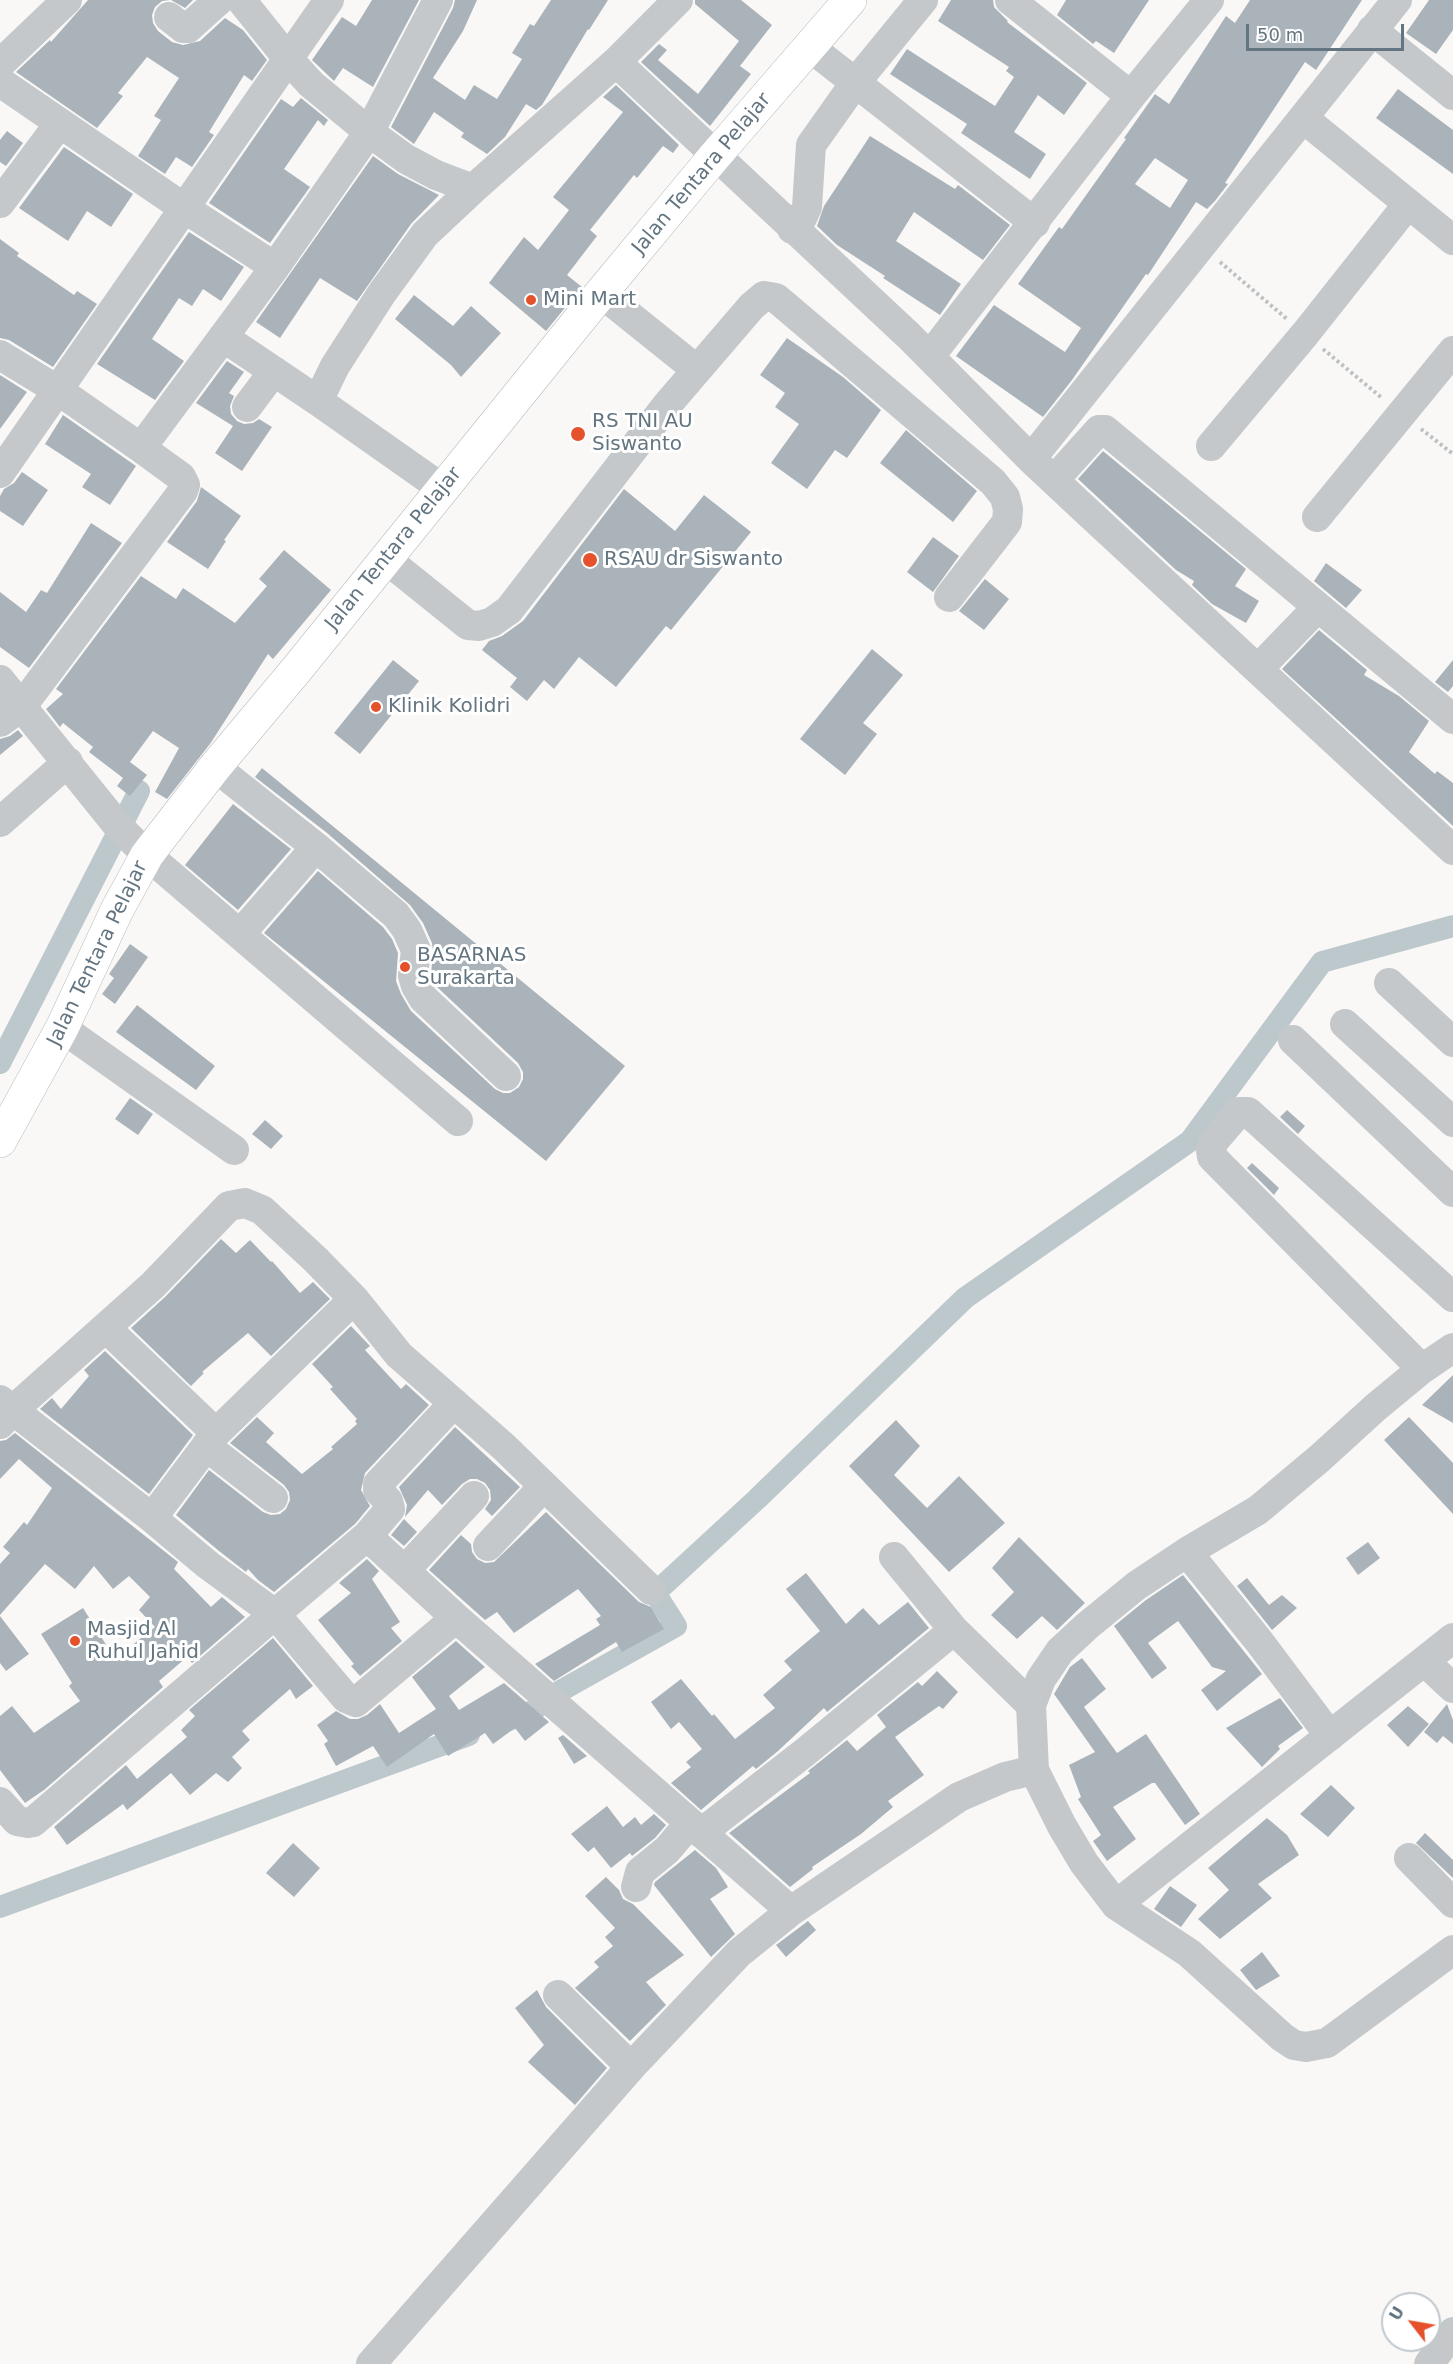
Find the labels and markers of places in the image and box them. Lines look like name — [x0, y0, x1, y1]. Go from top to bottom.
place label: Mini Mart — [543, 288, 636, 312]
marker: Mini Mart — [524, 293, 538, 307]
place label: RS TNI AU Siswanto — [592, 410, 693, 457]
marker: RS TNI AU Siswanto — [569, 425, 587, 443]
place label: RSAU dr Siswanto — [604, 548, 783, 572]
marker: RSAU dr Siswanto — [581, 551, 599, 569]
place label: Klinik Kolidri — [388, 695, 510, 719]
marker: Klinik Kolidri — [369, 700, 383, 714]
place label: BASARNAS Surakarta — [417, 944, 526, 991]
marker: BASARNAS Surakarta — [398, 960, 412, 974]
place label: Masjid Al Ruhul Jahid — [87, 1618, 199, 1665]
marker: Masjid Al Ruhul Jahid — [68, 1634, 82, 1648]

